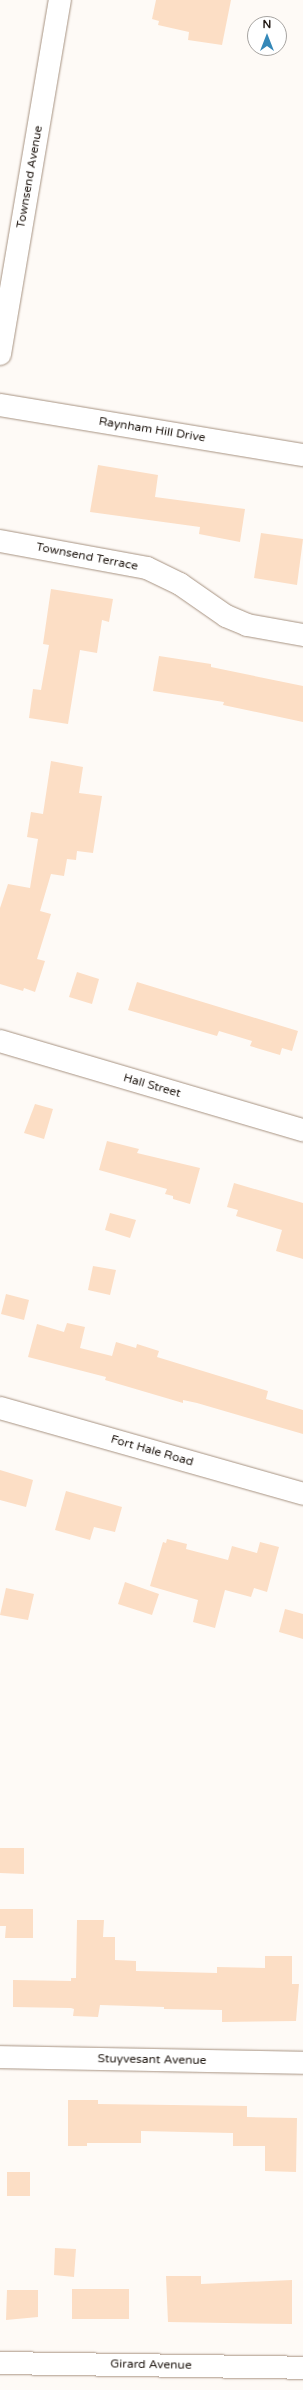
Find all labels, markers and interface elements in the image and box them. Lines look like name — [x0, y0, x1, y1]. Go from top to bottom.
north arrow — [247, 16, 287, 56]
text: N — [263, 18, 271, 31]
street label: Townsend Avenue — [14, 125, 46, 229]
street label: Raynham Hill Drive — [98, 414, 206, 446]
street label: Townsend Terrace — [35, 540, 139, 574]
street label: Hall Street — [122, 1071, 182, 1101]
street label: Fort Hale Road — [109, 1432, 195, 1470]
street label: Stuyvesant Avenue — [97, 2052, 207, 2068]
street label: Girard Avenue — [110, 2357, 192, 2373]

